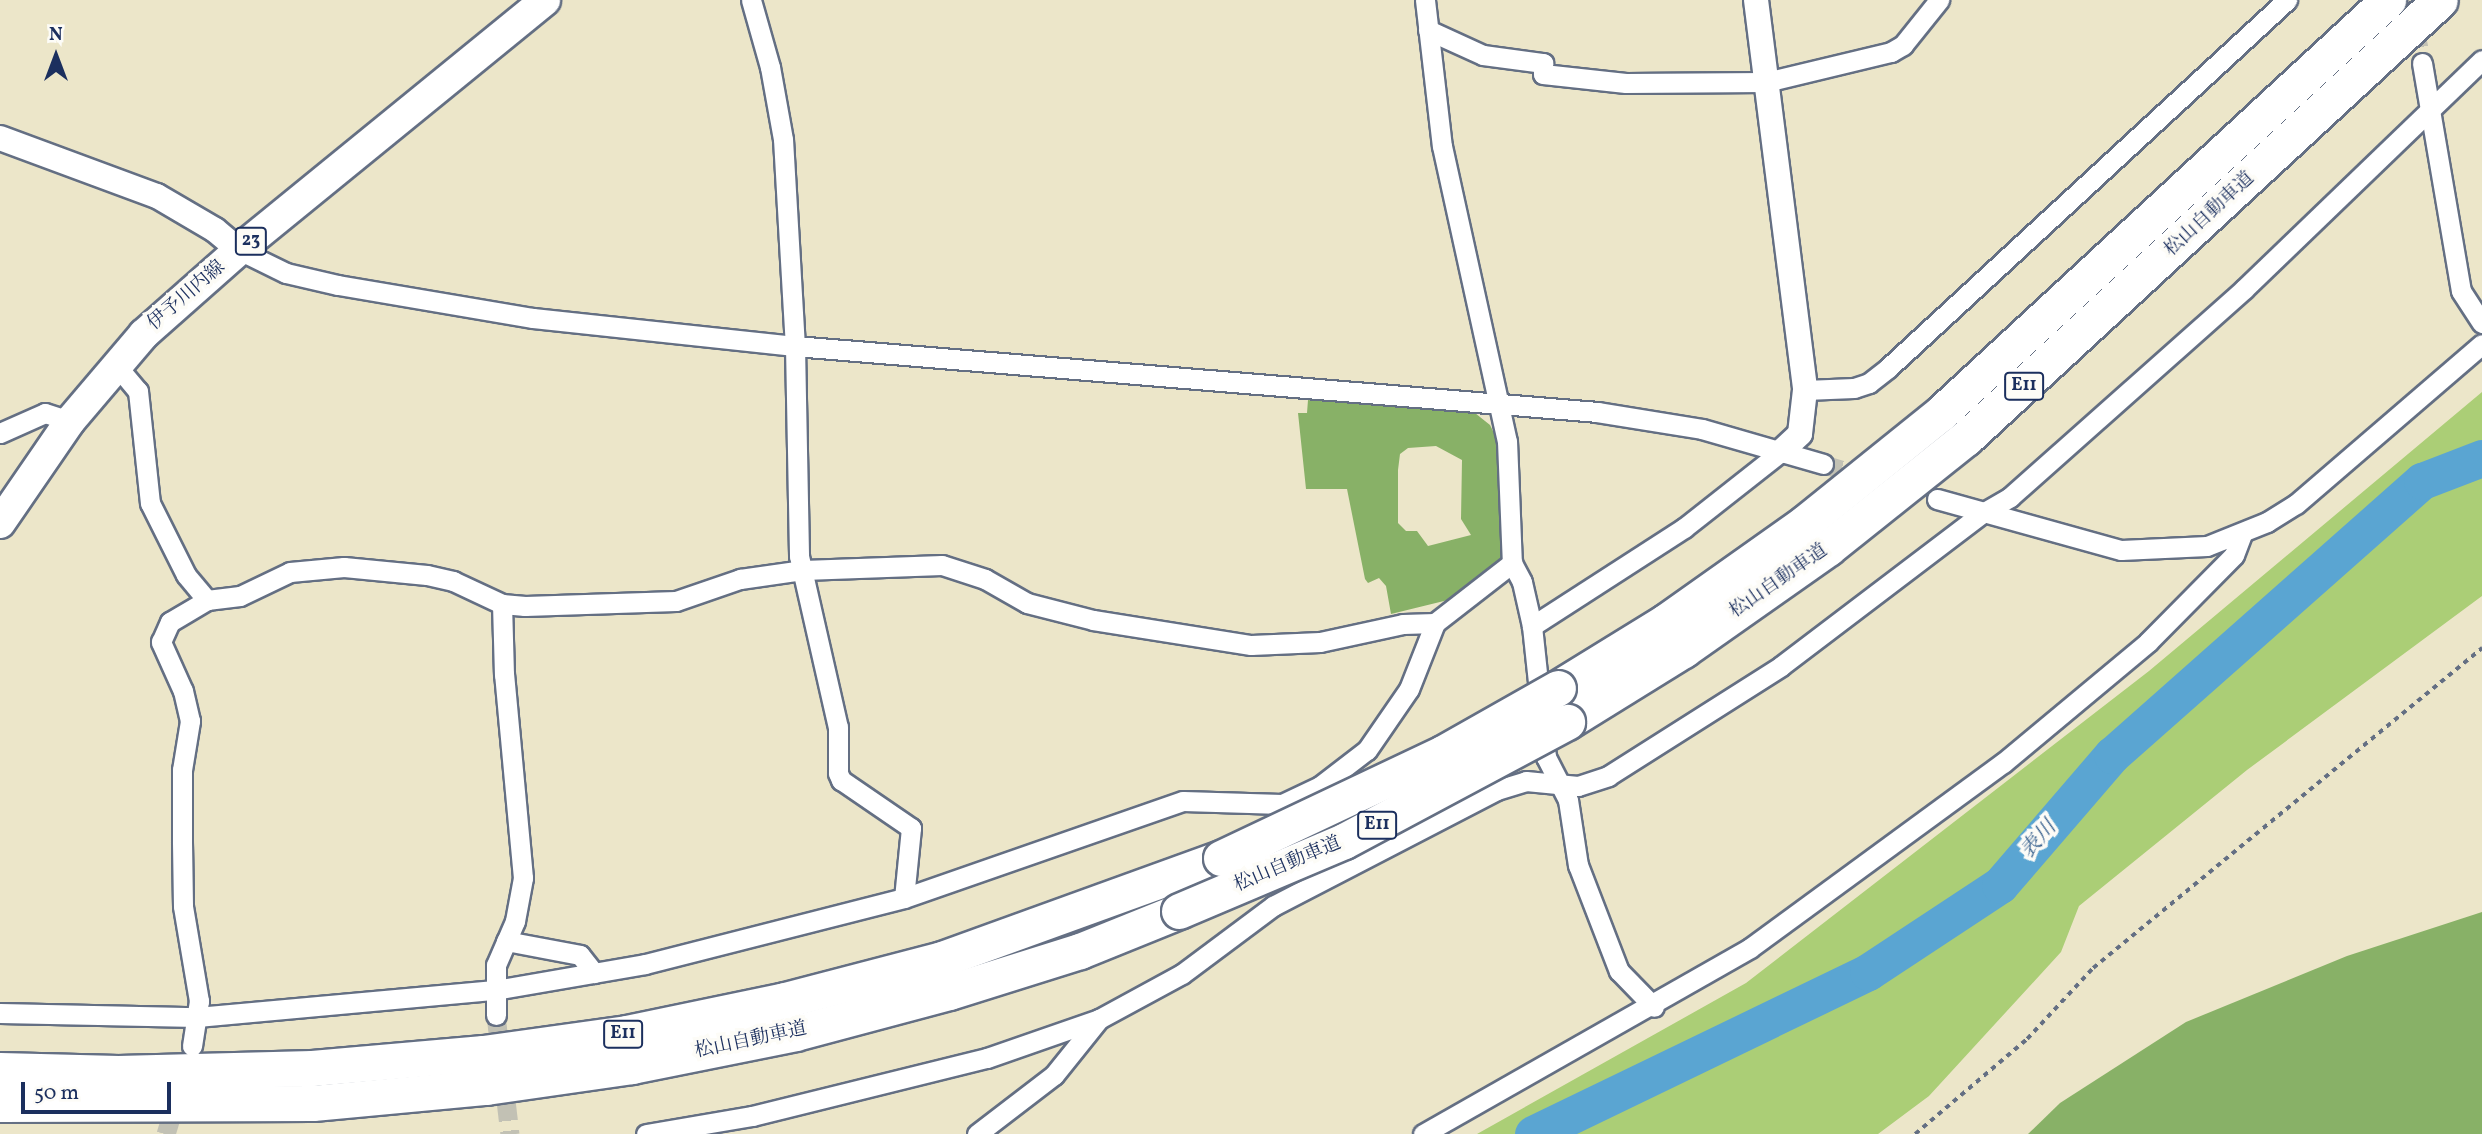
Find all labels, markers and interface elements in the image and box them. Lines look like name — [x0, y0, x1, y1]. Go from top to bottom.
north arrow — [21, 21, 91, 91]
text: N — [49, 22, 63, 48]
street label: 松山自動車道 — [2161, 168, 2259, 262]
road number: 23 — [233, 227, 268, 256]
street label: 伊予川内線 — [144, 256, 230, 336]
road number: E11 — [2003, 372, 2045, 400]
street label: 松山自動車道 — [1726, 540, 1832, 624]
road number: E11 — [1356, 810, 1398, 840]
water label: 表川 — [2016, 816, 2062, 864]
street label: 松山自動車道 — [1231, 832, 1345, 898]
street label: 松山自動車道 — [693, 1018, 809, 1064]
road number: E11 — [602, 1020, 644, 1049]
scale bar — [24, 1068, 175, 1112]
text: 50 m — [34, 1079, 79, 1108]

